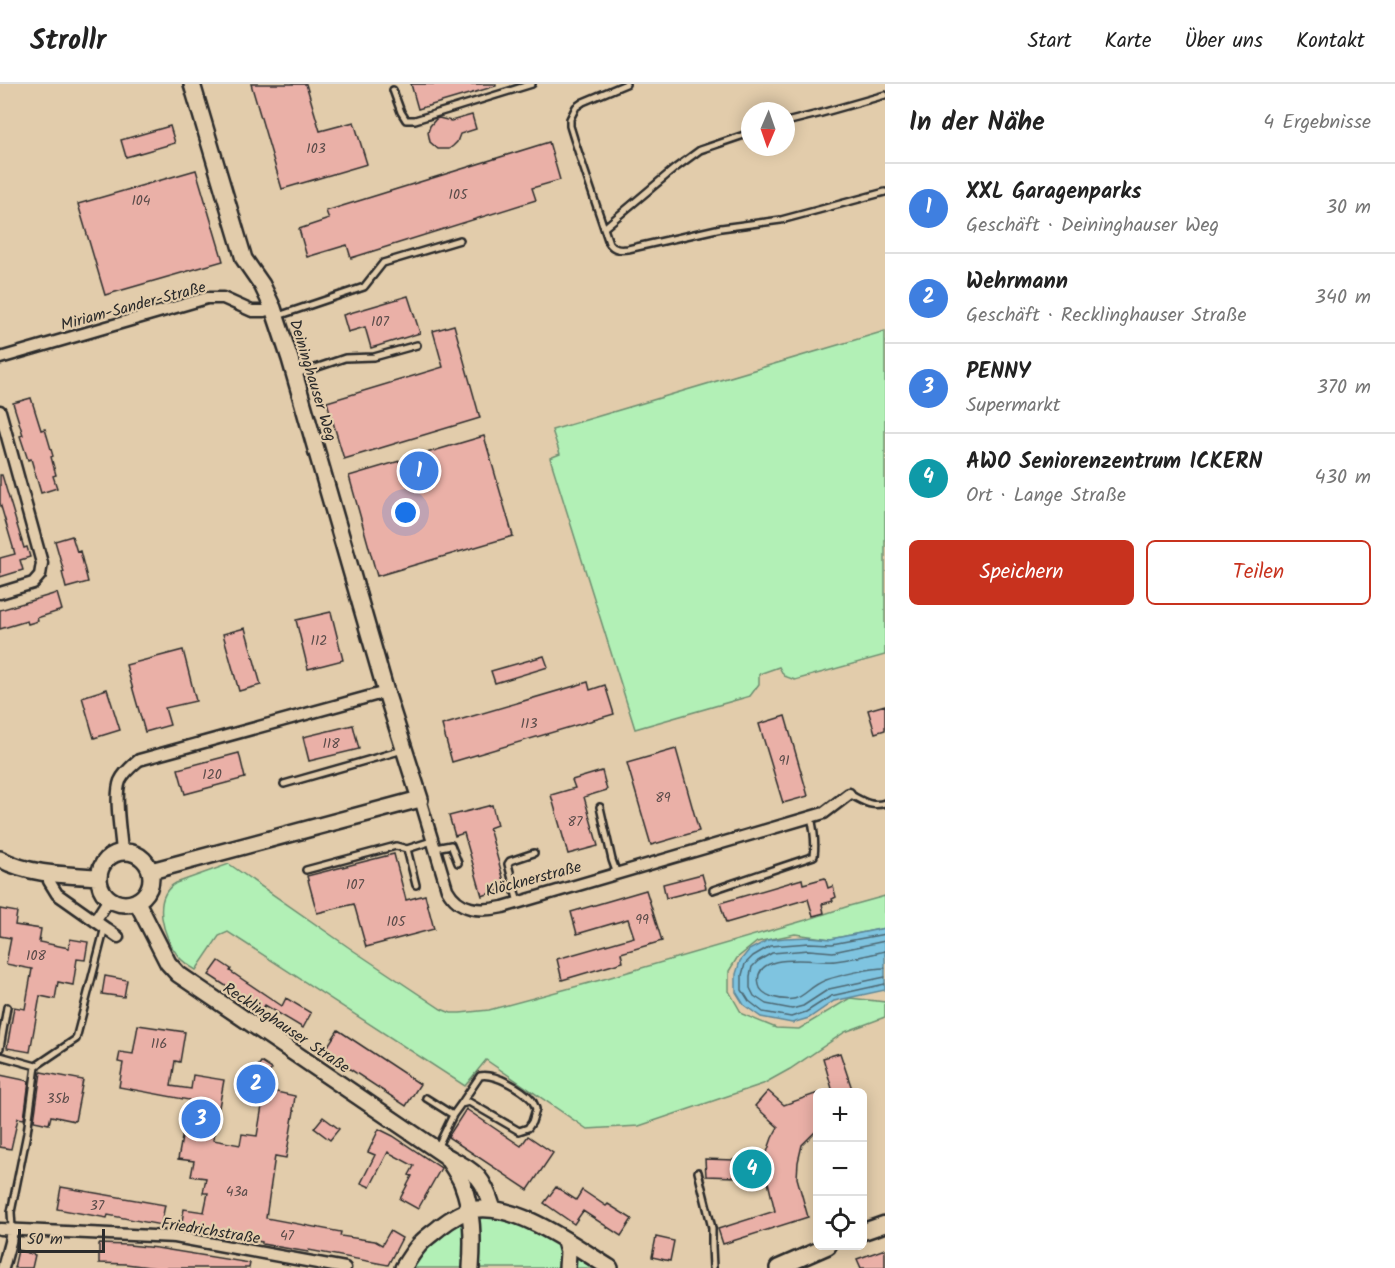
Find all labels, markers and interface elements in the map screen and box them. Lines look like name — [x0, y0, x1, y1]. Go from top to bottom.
text: Strollr — [30, 19, 106, 64]
text: Start — [1027, 25, 1072, 58]
text: Karte — [1105, 25, 1151, 58]
text: Über uns — [1184, 25, 1263, 58]
text: Kontakt — [1296, 25, 1365, 58]
north arrow — [741, 102, 795, 156]
text: In der Nähe — [909, 102, 1045, 144]
text: 4 Ergebnisse — [1263, 107, 1371, 139]
house number: 103 — [306, 138, 326, 160]
text: XXL Garagenparks — [966, 175, 1141, 210]
house number: 105 — [449, 184, 469, 206]
house number: 104 — [131, 190, 151, 212]
text: 1 — [925, 192, 932, 224]
text: 30 m — [1326, 192, 1371, 224]
text: Geschäft · Deininghauser Weg — [966, 210, 1219, 242]
text: Wehrmann — [966, 265, 1068, 300]
street label: Miriam-Sander-Straße — [58, 275, 209, 338]
text: 2 — [923, 282, 934, 314]
text: 340 m — [1315, 282, 1371, 314]
text: Geschäft · Recklinghauser Straße — [966, 300, 1247, 332]
house number: 107 — [371, 311, 389, 333]
street label: Deininghauser Weg — [282, 316, 343, 445]
text: PENNY — [966, 355, 1030, 390]
text: 3 — [923, 372, 934, 404]
text: 370 m — [1316, 372, 1371, 404]
text: Supermarkt — [966, 390, 1060, 422]
text: AWO Seniorenzentrum ICKERN — [966, 445, 1262, 480]
pin: 1 — [400, 448, 438, 494]
text: 4 — [923, 462, 934, 494]
text: 430 m — [1315, 462, 1371, 494]
text: Ort · Lange Straße — [966, 480, 1126, 512]
your location — [391, 498, 420, 527]
button: Speichern — [909, 540, 1134, 605]
button: Teilen — [1146, 540, 1371, 605]
house number: 112 — [311, 630, 327, 652]
house number: 113 — [521, 713, 537, 735]
house number: 118 — [322, 733, 340, 755]
house number: 91 — [778, 750, 790, 772]
house number: 120 — [202, 764, 222, 786]
house number: 89 — [655, 787, 671, 809]
house number: 87 — [568, 811, 583, 833]
street label: Klöcknerstraße — [483, 855, 584, 904]
house number: 107 — [346, 874, 364, 896]
house number: 99 — [635, 909, 649, 931]
house number: 105 — [387, 911, 407, 933]
house number: 108 — [26, 945, 46, 967]
street label: Recklinghauser Straße — [218, 976, 355, 1080]
house number: 116 — [151, 1033, 167, 1055]
pin: 2 — [236, 1062, 276, 1106]
house number: 35b — [47, 1088, 70, 1110]
map controls — [813, 1088, 867, 1250]
button: + — [813, 1088, 867, 1142]
pin: 3 — [182, 1096, 220, 1142]
button: − — [813, 1142, 867, 1196]
pin: 4 — [732, 1146, 771, 1192]
house number: 43a — [226, 1181, 248, 1203]
house number: 37 — [90, 1195, 105, 1217]
button: locate — [813, 1196, 867, 1250]
street label: Friedrichstraße — [160, 1211, 262, 1252]
house number: 47 — [280, 1225, 295, 1247]
scale bar — [18, 1226, 105, 1254]
text: 50 m — [27, 1227, 63, 1252]

